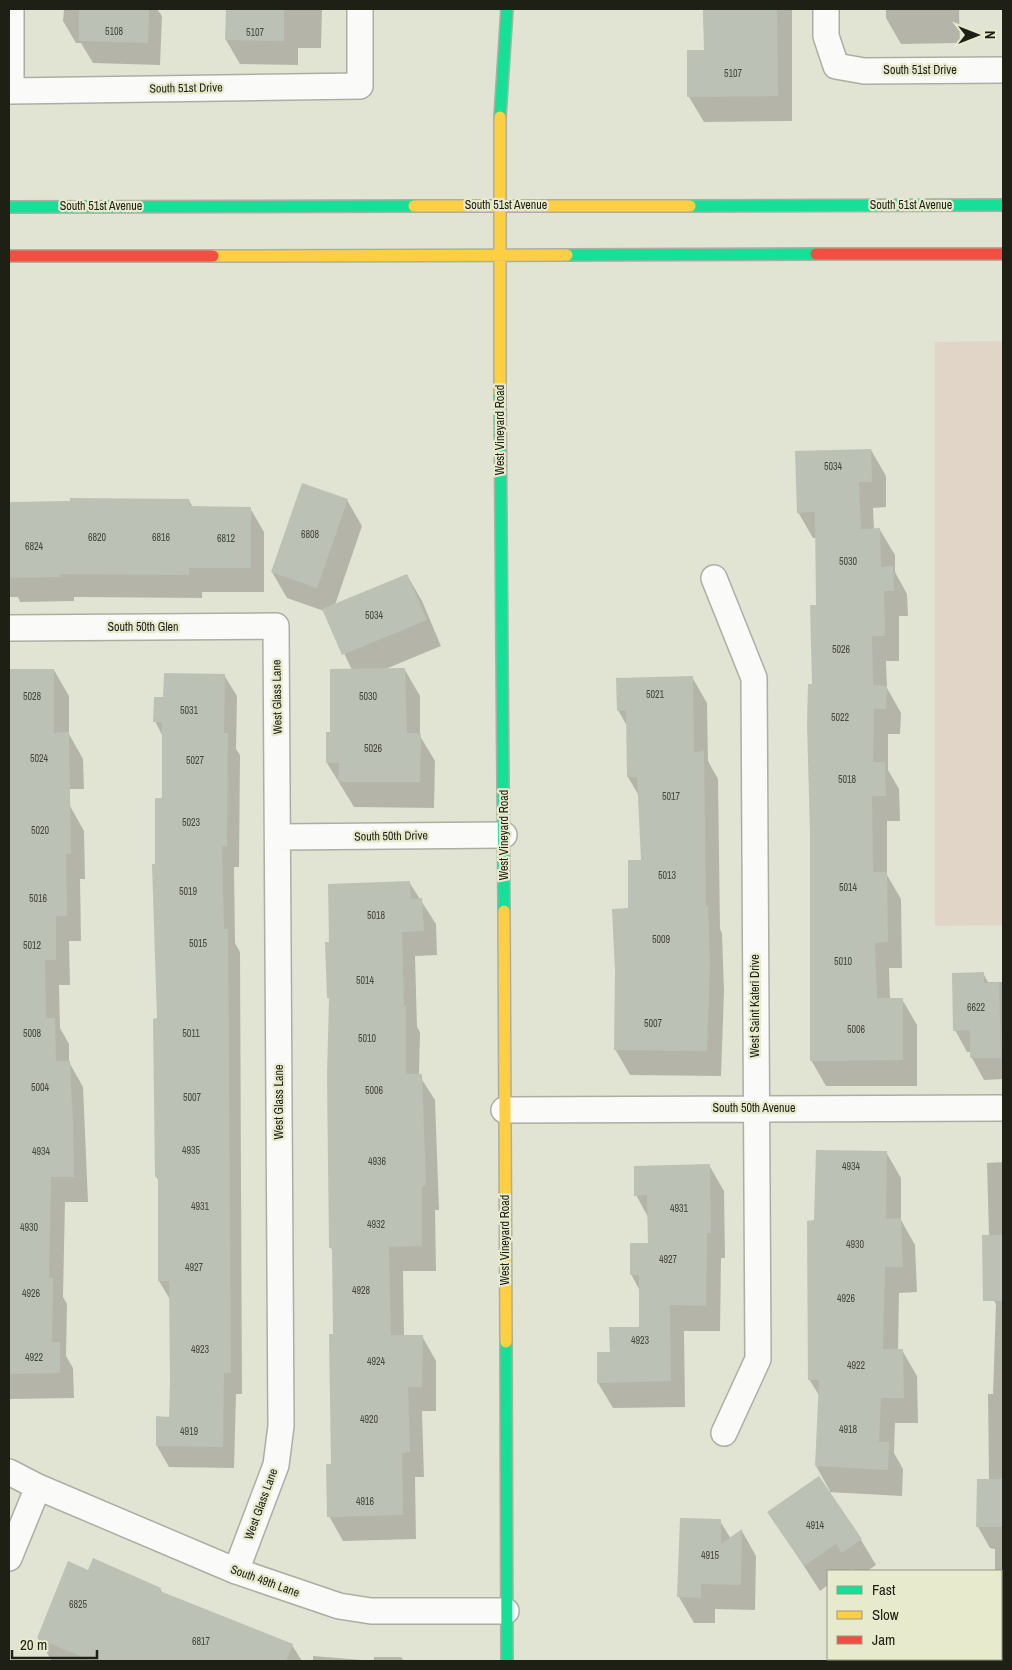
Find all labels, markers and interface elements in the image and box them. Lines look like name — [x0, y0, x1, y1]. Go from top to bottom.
north arrow — [952, 10, 1002, 60]
house number: 5108 — [105, 25, 124, 38]
house number: 5107 — [246, 26, 265, 39]
text: N — [981, 31, 999, 39]
street label: South 51st Drive — [883, 62, 957, 78]
house number: 5107 — [724, 67, 743, 80]
street label: South 51st Drive — [149, 79, 223, 97]
street label: South 51st Avenue — [465, 197, 547, 213]
street label: South 51st Avenue — [870, 197, 952, 213]
street label: South 51st Avenue — [60, 198, 142, 214]
street label: West Vineyard Road — [492, 385, 508, 475]
house number: 5034 — [824, 460, 843, 473]
house number: 6808 — [301, 528, 320, 541]
house number: 6820 — [88, 531, 107, 544]
house number: 6816 — [152, 531, 171, 544]
house number: 6812 — [217, 532, 236, 545]
house number: 6824 — [25, 540, 44, 553]
house number: 5030 — [839, 555, 858, 568]
house number: 5034 — [365, 609, 384, 622]
street label: South 50th Glen — [107, 619, 179, 635]
house number: 5026 — [832, 643, 851, 656]
street label: West Glass Lane — [268, 659, 286, 735]
house number: 5021 — [646, 688, 665, 701]
house number: 5028 — [23, 690, 42, 703]
house number: 5030 — [359, 690, 378, 703]
house number: 5031 — [180, 704, 199, 717]
house number: 5022 — [831, 711, 850, 724]
house number: 5026 — [364, 742, 383, 755]
house number: 5024 — [30, 752, 49, 765]
house number: 5027 — [186, 754, 205, 767]
house number: 5018 — [838, 773, 857, 786]
street label: West Vineyard Road — [496, 790, 512, 880]
house number: 5017 — [662, 790, 681, 803]
house number: 5023 — [182, 816, 201, 829]
house number: 5020 — [31, 824, 50, 837]
street label: South 50th Drive — [354, 827, 428, 845]
house number: 5013 — [658, 869, 677, 882]
house number: 5014 — [839, 881, 858, 894]
house number: 5019 — [179, 885, 198, 898]
house number: 5016 — [29, 892, 48, 905]
house number: 5018 — [367, 909, 386, 922]
house number: 5009 — [652, 933, 671, 946]
house number: 5015 — [189, 937, 208, 950]
house number: 5012 — [23, 939, 42, 952]
street label: West Saint Kateri Drive — [747, 954, 763, 1058]
house number: 5010 — [834, 955, 853, 968]
house number: 5014 — [356, 974, 375, 987]
house number: 6622 — [967, 1001, 986, 1014]
house number: 5007 — [644, 1017, 663, 1030]
house number: 5006 — [847, 1023, 866, 1036]
house number: 5008 — [23, 1027, 42, 1040]
house number: 5011 — [182, 1027, 200, 1040]
house number: 5010 — [358, 1032, 377, 1045]
street label: West Glass Lane — [271, 1065, 287, 1139]
house number: 5004 — [31, 1081, 50, 1094]
house number: 5006 — [365, 1084, 384, 1097]
house number: 5007 — [183, 1091, 202, 1104]
street label: South 50th Avenue — [712, 1100, 796, 1116]
house number: 4935 — [182, 1144, 201, 1157]
house number: 4934 — [32, 1145, 51, 1158]
house number: 4936 — [368, 1155, 387, 1168]
house number: 4934 — [842, 1160, 861, 1173]
street label: West Vineyard Road — [497, 1195, 513, 1285]
house number: 4931 — [191, 1200, 210, 1213]
house number: 4931 — [670, 1202, 689, 1215]
house number: 4932 — [367, 1218, 386, 1231]
house number: 4930 — [20, 1221, 39, 1234]
house number: 4930 — [846, 1238, 865, 1251]
house number: 4927 — [659, 1253, 678, 1266]
house number: 4927 — [185, 1261, 204, 1274]
house number: 4928 — [352, 1284, 371, 1297]
house number: 4926 — [22, 1287, 41, 1300]
house number: 4926 — [837, 1292, 856, 1305]
house number: 4923 — [631, 1334, 650, 1347]
house number: 4923 — [191, 1343, 210, 1356]
house number: 4922 — [25, 1351, 44, 1364]
house number: 4924 — [367, 1355, 386, 1368]
house number: 4922 — [847, 1359, 866, 1372]
house number: 4920 — [360, 1413, 379, 1426]
house number: 4918 — [839, 1423, 858, 1436]
house number: 4919 — [180, 1425, 199, 1438]
street label: West Glass Lane — [241, 1466, 281, 1542]
house number: 4916 — [356, 1495, 375, 1508]
house number: 4914 — [806, 1519, 825, 1532]
house number: 4915 — [701, 1549, 720, 1562]
street label: South 49th Lane — [228, 1561, 302, 1601]
legend — [827, 1570, 1002, 1660]
text: Fast — [872, 1579, 896, 1600]
house number: 6825 — [69, 1598, 88, 1611]
text: Slow — [872, 1604, 899, 1625]
scale bar — [12, 1628, 98, 1660]
text: Jam — [872, 1629, 895, 1650]
text: 20 m — [20, 1634, 47, 1655]
house number: 6817 — [192, 1635, 211, 1648]

